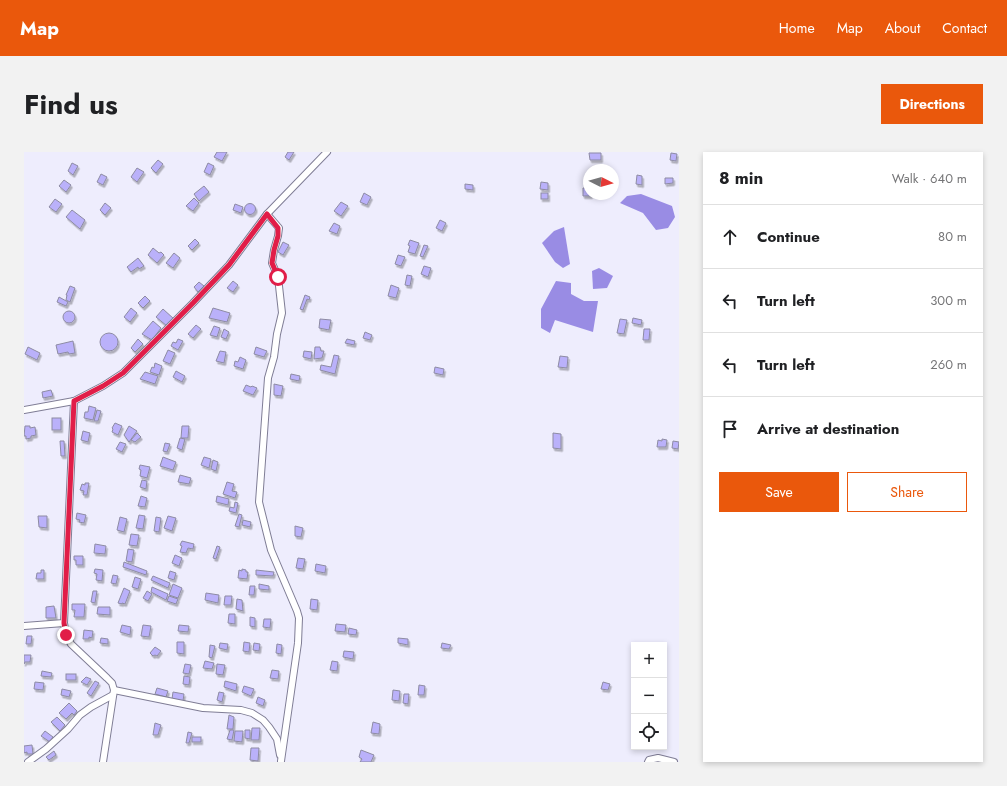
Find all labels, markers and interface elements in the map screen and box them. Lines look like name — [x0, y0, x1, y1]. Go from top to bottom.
text: Map — [20, 15, 59, 42]
text: Home — [779, 18, 815, 38]
text: Map — [837, 18, 863, 38]
text: About — [885, 18, 920, 38]
text: Contact — [942, 18, 987, 38]
text: Find us — [24, 84, 118, 125]
button: Directions — [881, 84, 983, 124]
north arrow — [583, 164, 619, 200]
text: 8 min — [719, 166, 763, 190]
text: Walk · 640 m — [892, 169, 967, 188]
icon: ahead — [719, 226, 741, 248]
text: Continue — [757, 226, 820, 248]
text: 80 m — [938, 227, 967, 246]
route start — [269, 268, 287, 286]
icon: left — [719, 290, 741, 312]
text: Turn left — [757, 290, 815, 312]
text: 300 m — [930, 291, 967, 310]
icon: left — [719, 354, 741, 376]
text: Turn left — [757, 354, 815, 376]
text: 260 m — [930, 355, 967, 374]
icon: arrive — [719, 418, 741, 440]
text: Arrive at destination — [757, 418, 899, 440]
button: Save — [719, 472, 839, 512]
button: Share — [847, 472, 967, 512]
route end — [57, 626, 75, 644]
map controls — [631, 642, 667, 750]
button: + — [631, 642, 667, 678]
button: − — [631, 678, 667, 714]
button: locate — [631, 714, 667, 750]

